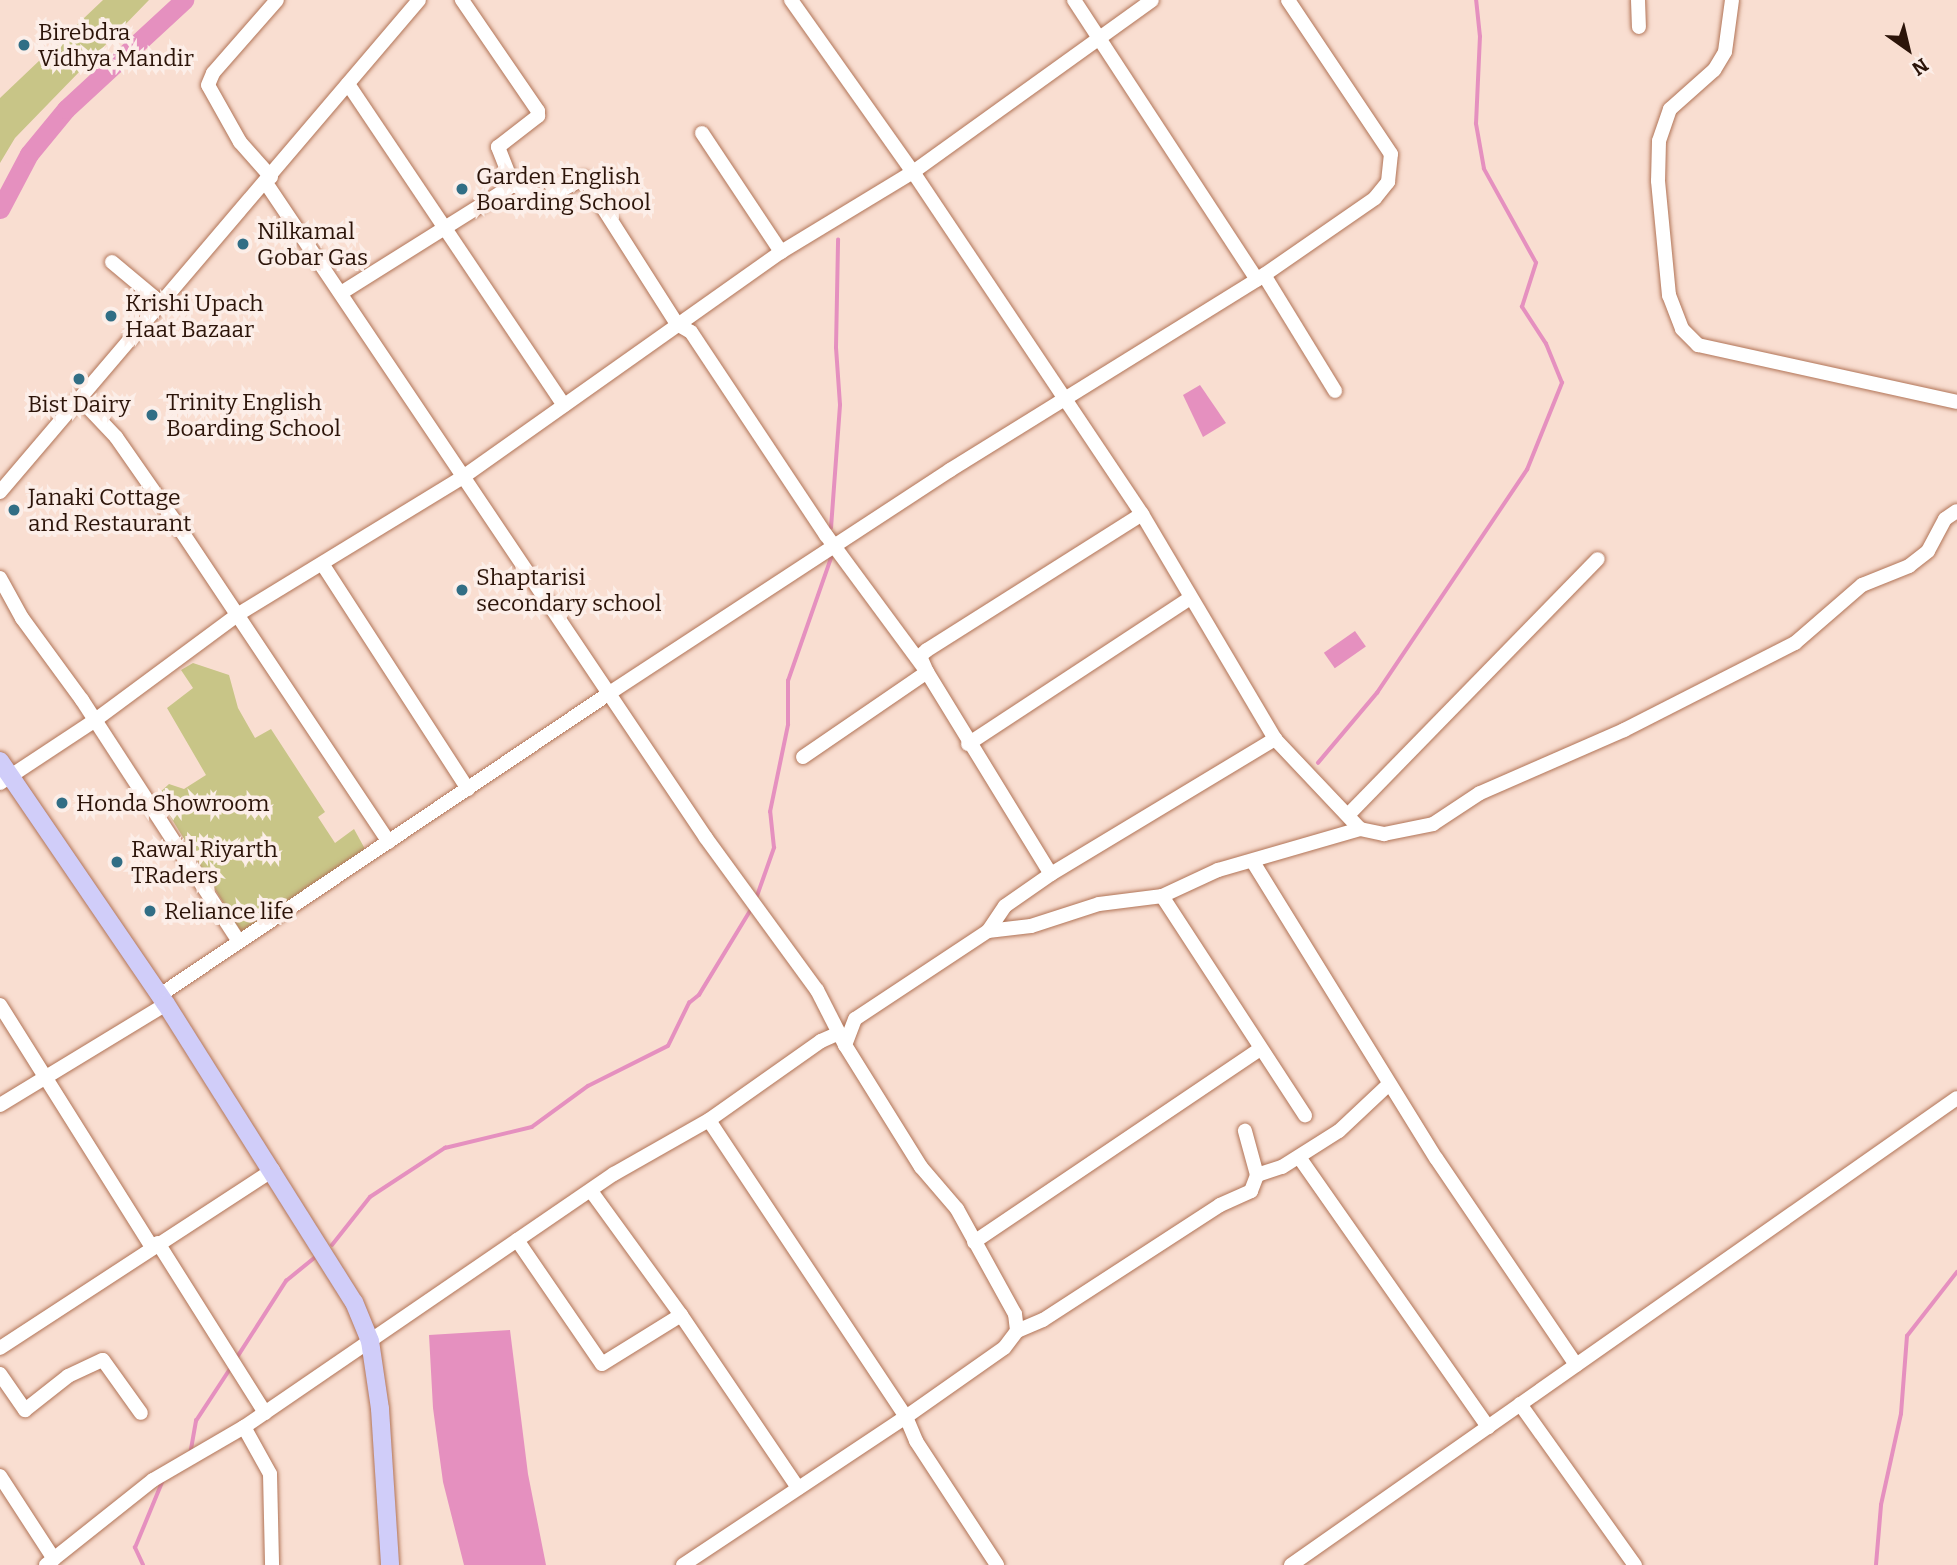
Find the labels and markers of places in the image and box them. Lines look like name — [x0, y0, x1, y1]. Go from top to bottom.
place label: Birebdra Vidhya Mandir — [38, 18, 194, 72]
marker: Birebdra Vidhya Mandir — [16, 37, 32, 53]
place label: Garden English Boarding School — [476, 162, 651, 216]
marker: Garden English Boarding School — [454, 181, 470, 197]
place label: Nilkamal Gobar Gas — [257, 217, 368, 271]
marker: Nilkamal Gobar Gas — [235, 236, 251, 252]
place label: Krishi Upach Haat Bazaar — [125, 289, 264, 343]
marker: Krishi Upach Haat Bazaar — [103, 308, 119, 324]
marker: Bist Dairy — [71, 371, 87, 387]
place label: Trinity English Boarding School — [166, 388, 341, 442]
place label: Bist Dairy — [27, 390, 131, 418]
marker: Trinity English Boarding School — [144, 407, 160, 423]
place label: Janaki Cottage and Restaurant — [28, 483, 191, 537]
marker: Janaki Cottage and Restaurant — [6, 502, 22, 518]
place label: Shaptarisi secondary school — [476, 563, 662, 617]
marker: Shaptarisi secondary school — [454, 582, 470, 598]
place label: Honda Showroom — [76, 789, 269, 817]
marker: Honda Showroom — [54, 795, 70, 811]
place label: Rawal Riyarth TRaders — [131, 835, 278, 889]
marker: Rawal Riyarth TRaders — [109, 854, 125, 870]
place label: Reliance life — [164, 897, 294, 925]
marker: Reliance life — [142, 903, 158, 919]

